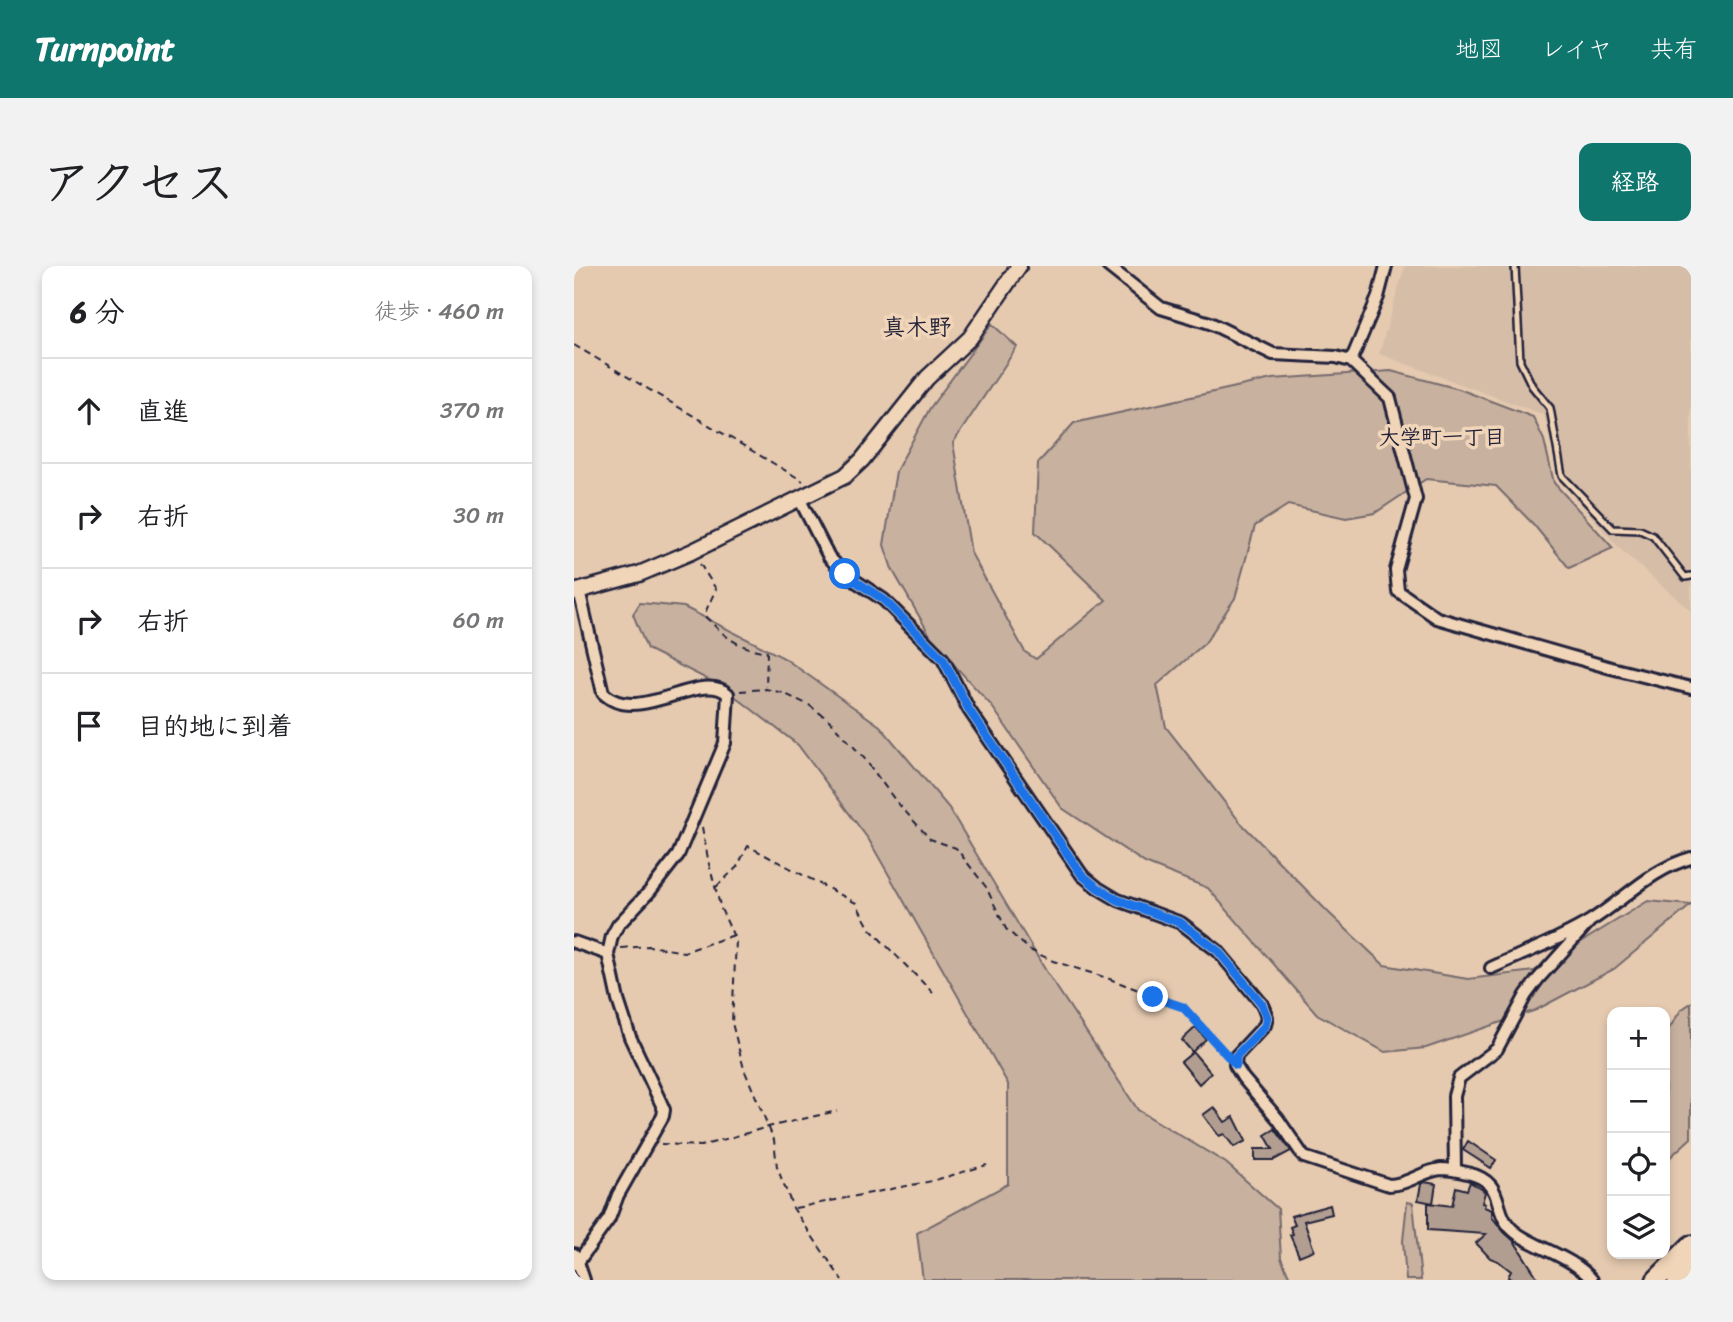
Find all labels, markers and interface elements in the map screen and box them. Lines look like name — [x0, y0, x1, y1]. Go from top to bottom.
text: Turnpoint — [35, 20, 175, 78]
text: 地図 — [1455, 28, 1503, 70]
text: レイヤ — [1541, 28, 1612, 70]
text: 共有 — [1650, 28, 1698, 70]
text: アクセス — [42, 139, 235, 226]
button: 経路 — [1579, 143, 1691, 221]
text: 6 分 — [70, 285, 125, 339]
text: 徒歩 · 460 m — [374, 291, 504, 332]
district label: 真木野 — [883, 307, 952, 348]
text: 直進 — [137, 388, 189, 434]
text: 370 m — [440, 390, 504, 431]
icon: ahead — [70, 392, 108, 430]
district label: 大学町一丁目 — [1379, 418, 1505, 456]
text: 右折 — [137, 493, 189, 539]
text: 30 m — [453, 495, 504, 536]
icon: right — [70, 497, 108, 535]
route start — [829, 558, 860, 589]
text: 右折 — [137, 598, 189, 644]
text: 60 m — [453, 600, 504, 641]
icon: right — [70, 602, 108, 640]
text: 目的地に到着 — [137, 703, 293, 749]
icon: arrive — [70, 707, 108, 745]
route end — [1137, 981, 1168, 1012]
map controls — [1607, 1007, 1670, 1259]
button: + — [1607, 1007, 1670, 1070]
button: − — [1607, 1070, 1670, 1133]
button: locate — [1607, 1133, 1670, 1196]
button: layers — [1607, 1196, 1670, 1259]

